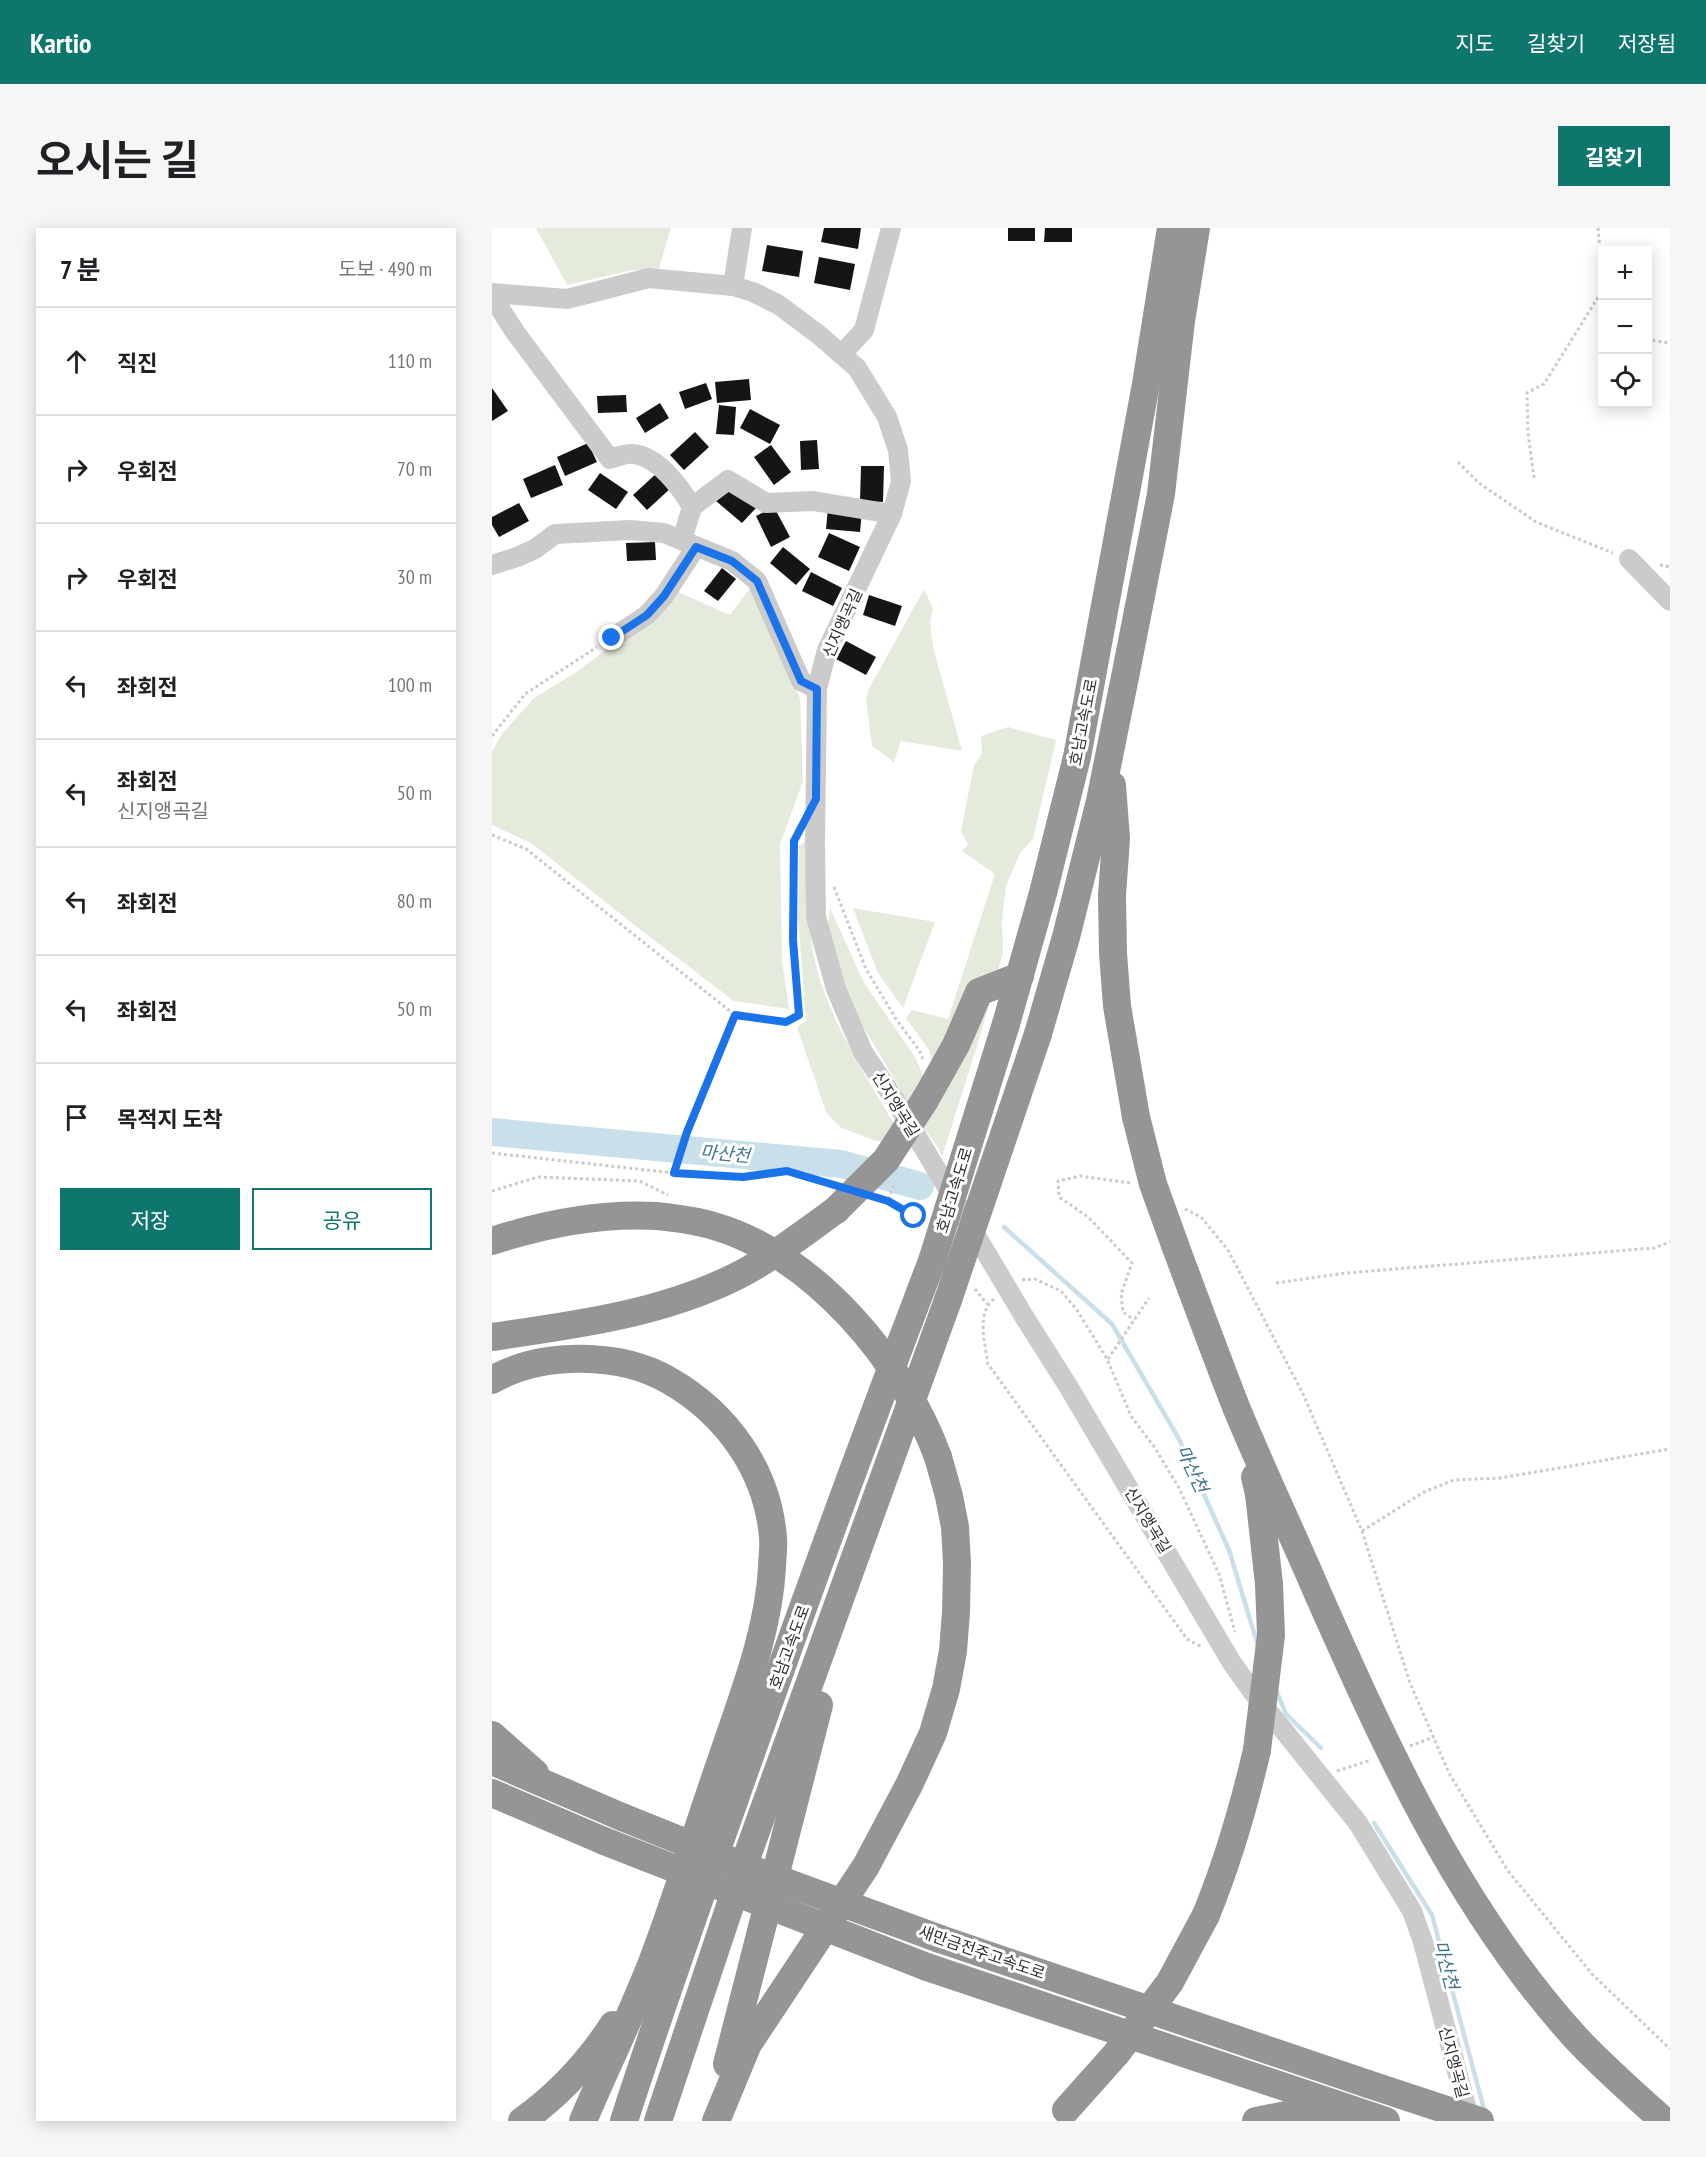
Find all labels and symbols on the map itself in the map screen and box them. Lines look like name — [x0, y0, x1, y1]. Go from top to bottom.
street label: 신지앵곡길 — [818, 585, 866, 661]
route end — [598, 624, 624, 650]
street label: 호남고속도로 — [1065, 676, 1101, 767]
street label: 신지앵곡길 — [868, 1067, 924, 1141]
water label: 마산천 — [699, 1140, 753, 1167]
street label: 호남고속도로 — [932, 1145, 977, 1235]
route start — [900, 1202, 926, 1228]
water label: 마산천 — [1172, 1441, 1214, 1498]
street label: 신지앵곡길 — [1120, 1483, 1176, 1557]
street label: 호남고속도로 — [764, 1602, 814, 1692]
street label: 새만금전주고속도로 — [916, 1921, 1048, 1983]
water label: 마산천 — [1429, 1938, 1465, 1994]
street label: 신지앵곡길 — [1435, 2024, 1473, 2100]

